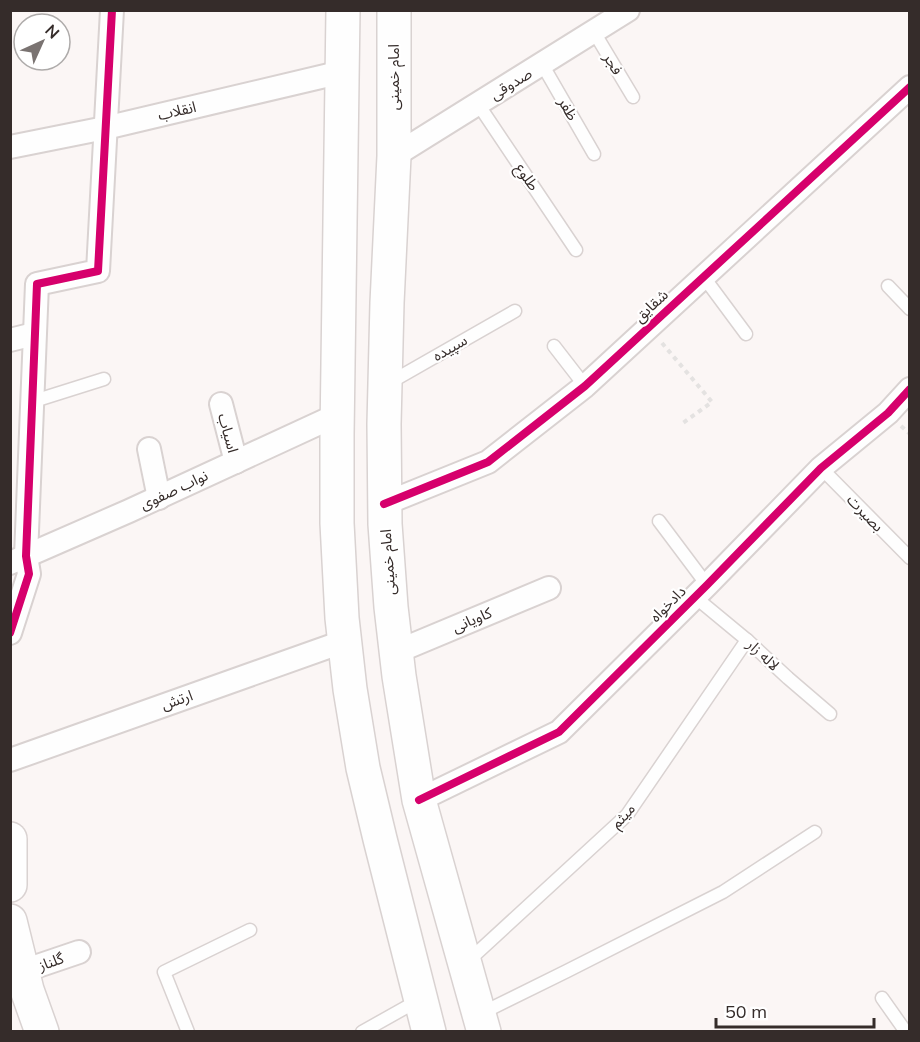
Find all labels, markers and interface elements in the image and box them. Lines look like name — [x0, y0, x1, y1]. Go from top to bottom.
north arrow — [12, 12, 72, 72]
text: N — [41, 20, 64, 43]
street label: امام خمینی — [384, 44, 405, 110]
street label: فجر — [599, 48, 627, 78]
street label: صدوقی — [486, 63, 535, 104]
street label: ظفر — [554, 93, 583, 124]
street label: انقلاب — [156, 97, 198, 124]
street label: طلوع — [509, 159, 543, 196]
street label: شقایق — [629, 285, 673, 327]
street label: سپیده — [429, 330, 471, 366]
street label: اسیاب — [214, 411, 243, 455]
street label: نواب صفوی — [137, 466, 211, 514]
street label: بصیرت — [843, 490, 888, 535]
street label: امام خمینی — [376, 528, 401, 596]
street label: دادخواه — [646, 582, 690, 626]
street label: کاویانی — [449, 602, 495, 636]
street label: لاله زار — [742, 634, 784, 675]
street label: ارتش — [159, 685, 195, 714]
street label: میثم — [606, 799, 640, 834]
street label: گلناز — [35, 948, 67, 975]
scale bar — [716, 991, 874, 1029]
text: 50 m — [725, 1000, 767, 1023]

